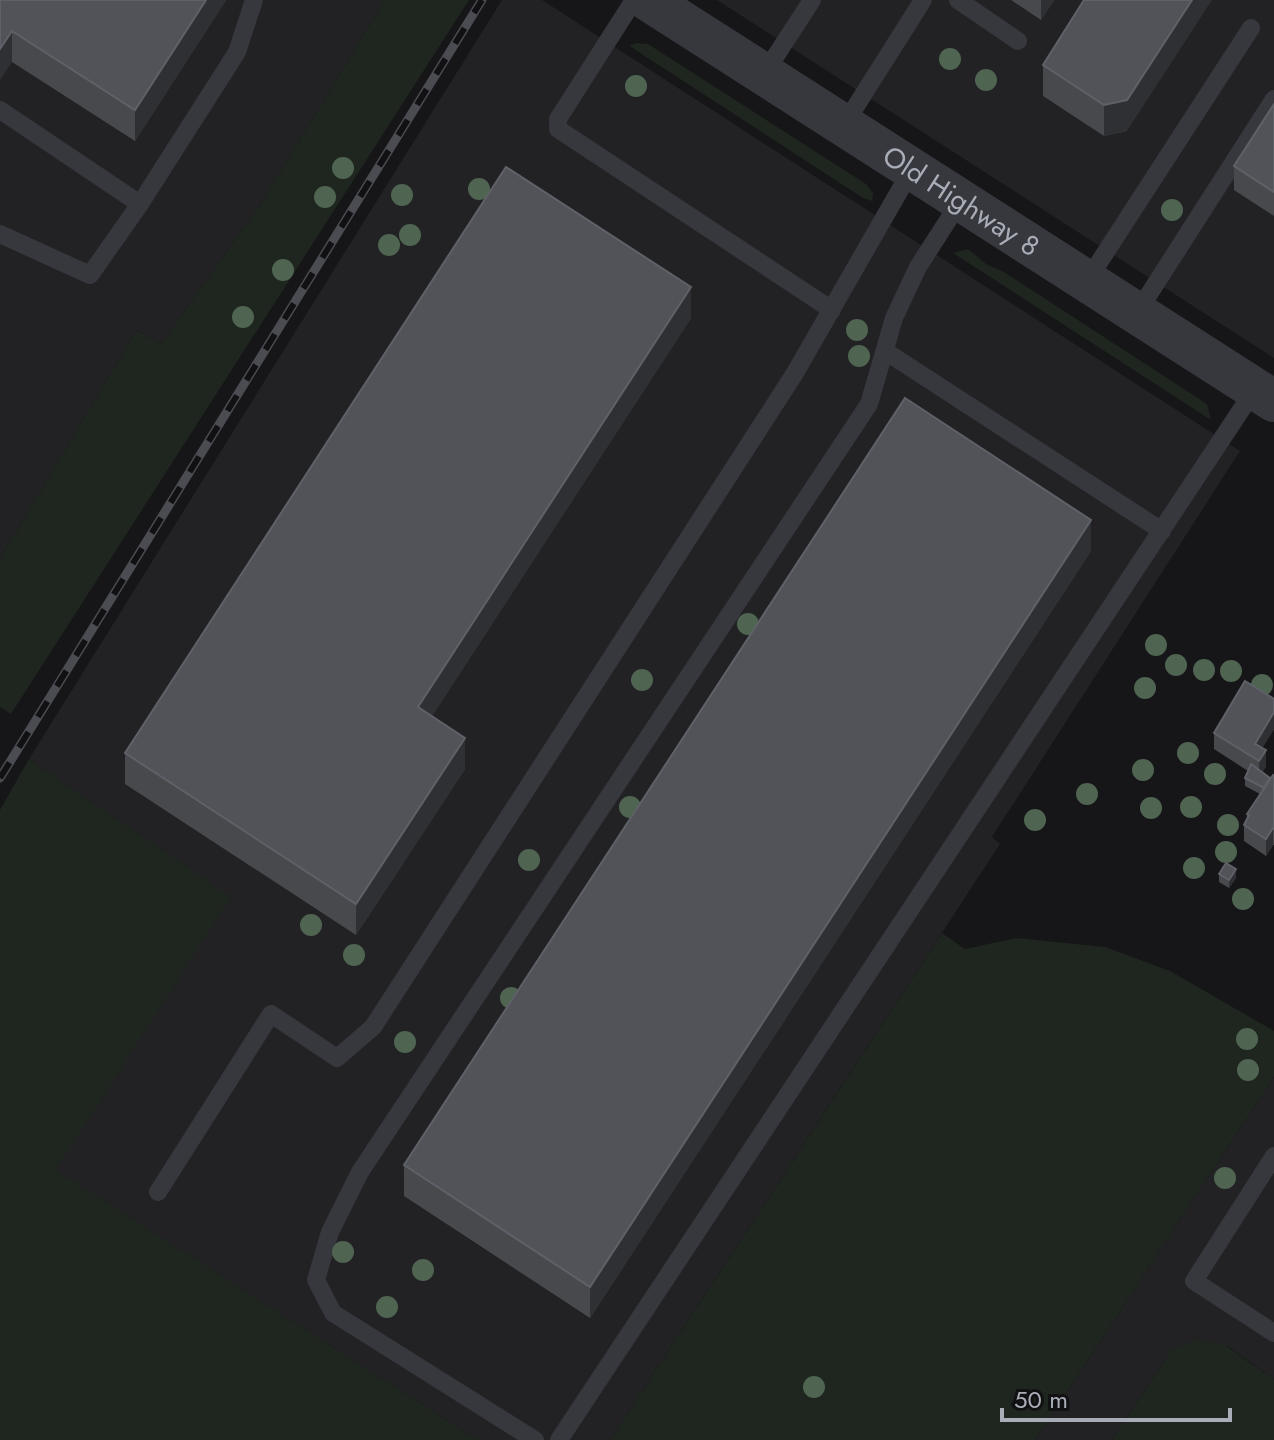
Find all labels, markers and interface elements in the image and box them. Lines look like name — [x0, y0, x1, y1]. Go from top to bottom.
street label: Old Highway 8 — [875, 135, 1048, 266]
scale bar — [1002, 1372, 1230, 1422]
text: 50 m — [1014, 1382, 1068, 1417]

